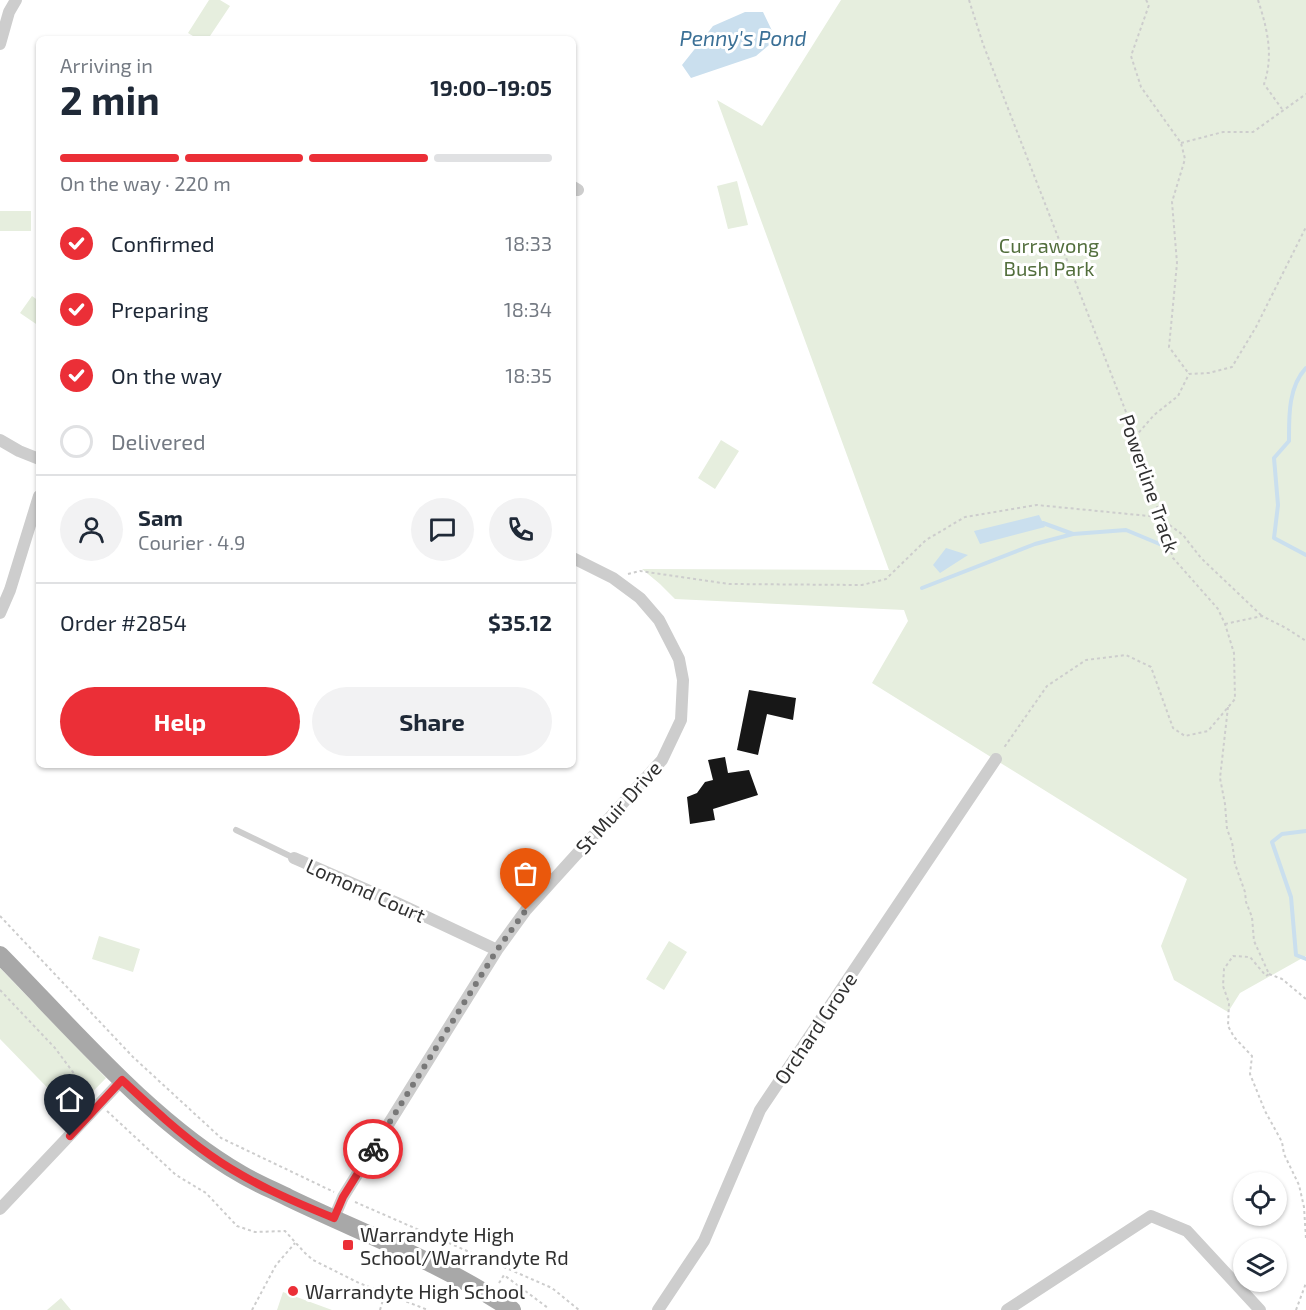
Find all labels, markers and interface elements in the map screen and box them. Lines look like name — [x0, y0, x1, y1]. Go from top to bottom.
water label: Penny's Pond — [679, 25, 807, 51]
text: Arriving in — [60, 53, 153, 77]
text: 19:00–19:05 — [430, 74, 552, 100]
text: 2 min — [60, 76, 160, 123]
text: On the way · 220 m — [60, 171, 231, 195]
icon: check — [60, 227, 93, 260]
text: Confirmed — [111, 230, 215, 256]
text: 18:33 — [505, 231, 552, 255]
park label: Currawong Bush Park — [999, 233, 1099, 280]
icon: check — [60, 293, 93, 326]
text: Preparing — [111, 296, 209, 322]
text: 18:34 — [504, 297, 552, 321]
icon: check — [60, 359, 93, 392]
text: On the way — [111, 362, 222, 388]
text: 18:35 — [505, 363, 552, 387]
street label: Powerline Track — [1115, 411, 1185, 555]
text: Delivered — [111, 428, 206, 454]
button: person — [60, 498, 123, 561]
button: chat — [411, 498, 474, 561]
button: phone — [489, 498, 552, 561]
text: Sam — [138, 504, 183, 530]
text: Courier · 4.9 — [138, 530, 245, 554]
text: Order #2854 — [60, 609, 187, 635]
text: $35.12 — [488, 609, 552, 635]
button: Help — [60, 687, 300, 756]
button: Share — [312, 687, 552, 756]
street label: St Muir Drive — [570, 756, 666, 858]
pin — [500, 848, 551, 910]
street label: Lomond Court — [303, 853, 430, 927]
icon: bag — [509, 857, 542, 890]
street label: Orchard Grove — [769, 967, 861, 1089]
pin — [44, 1074, 95, 1136]
icon: home — [53, 1083, 86, 1116]
courier — [343, 1119, 403, 1179]
icon: bike — [357, 1133, 390, 1166]
map controls — [1233, 1172, 1287, 1292]
button: locate — [1233, 1172, 1287, 1226]
place label: Warrandyte High School/Warrandyte Rd — [360, 1222, 569, 1269]
marker: Warrandyte High School/Warrandyte Rd — [341, 1238, 355, 1252]
button: layers — [1233, 1238, 1287, 1292]
place label: Warrandyte High School — [305, 1279, 525, 1303]
marker: Warrandyte High School — [286, 1284, 300, 1298]

